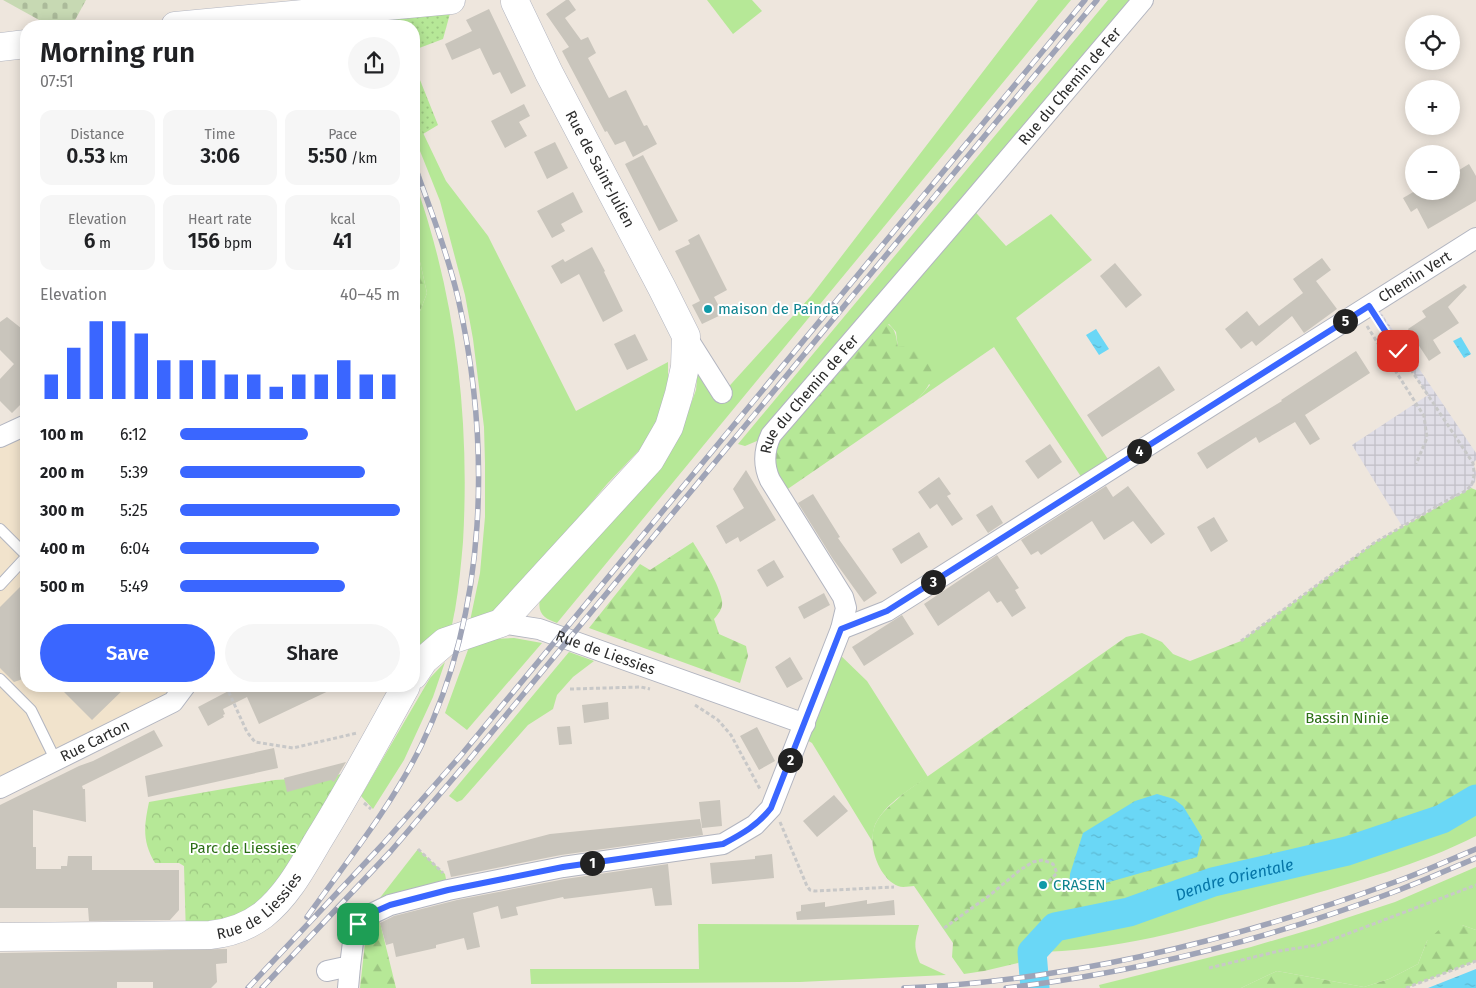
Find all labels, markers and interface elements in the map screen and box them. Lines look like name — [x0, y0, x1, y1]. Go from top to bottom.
map controls — [1405, 15, 1460, 200]
button: locate — [1405, 15, 1460, 70]
street label: Rue du Chemin de Fer — [1015, 24, 1125, 149]
text: Morning run — [40, 36, 195, 69]
button: share — [348, 37, 400, 89]
text: 07:51 — [40, 72, 74, 91]
button: + — [1405, 80, 1460, 135]
street label: Rue de Saint-Julien — [562, 107, 638, 231]
text: Distance — [70, 126, 124, 143]
text: Time — [205, 126, 235, 143]
text: Pace — [328, 126, 357, 143]
text: 0.53 — [66, 143, 105, 169]
text: 3:06 — [200, 143, 240, 169]
text: 5:50 — [308, 143, 347, 169]
button: − — [1405, 145, 1460, 200]
text: km — [105, 150, 128, 167]
text: /km — [347, 150, 377, 167]
text: Elevation — [68, 211, 127, 228]
text: Heart rate — [188, 211, 252, 228]
text: kcal — [330, 211, 355, 228]
text: 6 — [84, 228, 95, 254]
text: 156 — [188, 228, 220, 254]
text: 41 — [333, 228, 353, 254]
text: m — [95, 235, 111, 252]
text: bpm — [220, 235, 252, 252]
street label: Chemin Vert — [1375, 247, 1455, 306]
text: Elevation — [40, 285, 107, 304]
text: 40–45 m — [340, 285, 400, 304]
place label: maison de Painda — [718, 300, 839, 318]
marker: maison de Painda — [702, 303, 714, 315]
pin: 5 — [1332, 308, 1358, 334]
text: 5 — [1342, 313, 1349, 330]
pin — [1377, 330, 1419, 372]
street label: Rue du Chemin de Fer — [757, 331, 862, 455]
icon: check — [1384, 337, 1412, 365]
text: 100 m — [40, 425, 83, 444]
text: 6:12 — [120, 425, 147, 444]
pin: 4 — [1126, 438, 1152, 464]
text: 4 — [1136, 443, 1143, 460]
text: 200 m — [40, 463, 84, 482]
text: 5:39 — [120, 463, 148, 482]
text: 300 m — [40, 501, 84, 520]
text: 5:25 — [120, 501, 148, 520]
text: 400 m — [40, 539, 85, 558]
text: 6:04 — [120, 539, 150, 558]
pin: 3 — [920, 570, 946, 594]
text: 3 — [930, 574, 937, 591]
text: 500 m — [40, 577, 85, 596]
text: 5:49 — [120, 577, 148, 596]
button: Save — [40, 624, 215, 682]
button: Share — [225, 624, 400, 682]
street label: Rue de Liessies — [553, 627, 658, 679]
park label: Bassin Ninie — [1305, 709, 1389, 727]
street label: Rue Carton — [57, 716, 132, 766]
pin: 2 — [778, 748, 802, 772]
text: 2 — [787, 752, 794, 769]
park label: Parc de Liessies — [190, 839, 296, 857]
pin: 1 — [580, 850, 604, 876]
text: 1 — [589, 855, 596, 872]
water label: Dendre Orientale — [1173, 855, 1295, 905]
street label: Rue de Liessies — [215, 869, 305, 943]
place label: CRASEN — [1053, 876, 1106, 894]
marker: CRASEN — [1037, 879, 1049, 891]
pin — [337, 903, 379, 945]
icon: arrive — [344, 910, 372, 938]

